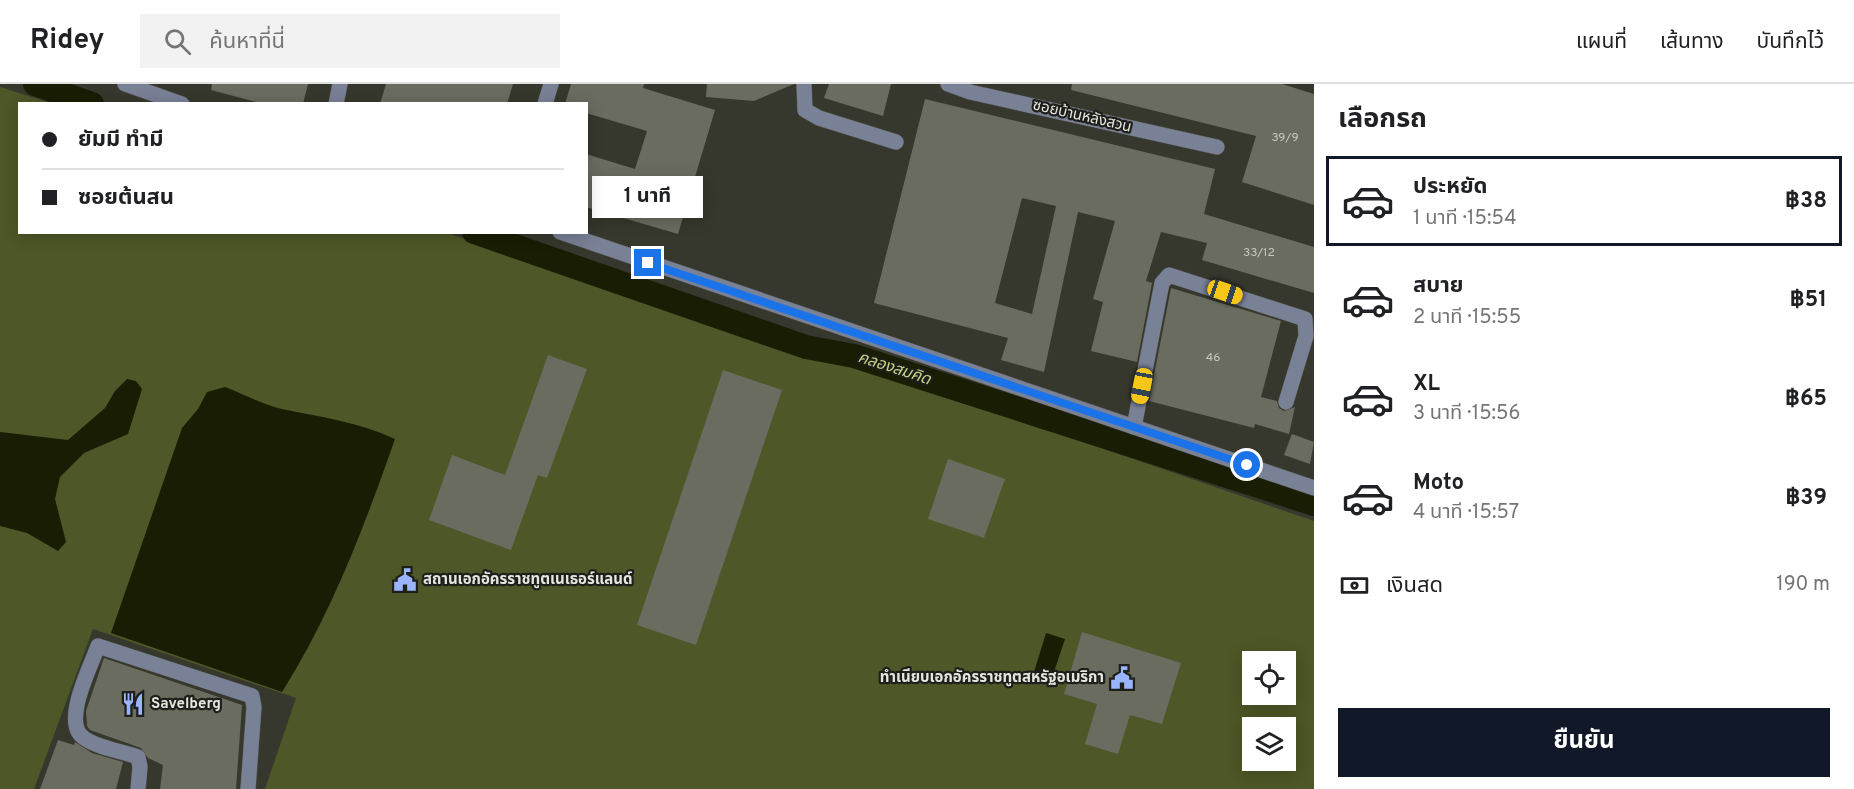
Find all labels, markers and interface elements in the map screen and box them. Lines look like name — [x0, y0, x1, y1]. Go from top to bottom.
search box — [140, 14, 560, 68]
text: Ridey — [30, 23, 104, 59]
icon: search — [161, 25, 194, 58]
text: ค้นหาที่นี่ — [209, 29, 285, 56]
text: แผนที่ — [1576, 29, 1627, 56]
text: เส้นทาง — [1660, 29, 1724, 56]
text: บันทึกไว้ — [1757, 29, 1824, 56]
street label: ซอยบ้านหลังสวน — [1031, 96, 1133, 138]
text: เลือกรถ — [1338, 103, 1427, 137]
text: ยัมมี ทำมี — [78, 127, 164, 154]
house number: 39/9 — [1271, 130, 1299, 146]
icon: car — [1341, 174, 1395, 228]
text: ประหยัด — [1413, 174, 1488, 201]
callout: 1 นาที — [592, 176, 704, 218]
text: 1 นาที — [624, 184, 671, 210]
text: ซอยต้นสน — [78, 185, 174, 212]
text: ฿38 — [1785, 188, 1827, 215]
text: 1 นาที · 15:54 — [1413, 206, 1517, 232]
house number: 33/12 — [1243, 245, 1275, 261]
route end — [634, 249, 661, 276]
icon: car — [1341, 273, 1395, 327]
text: สบาย — [1413, 273, 1463, 300]
car — [1205, 278, 1245, 306]
text: ฿51 — [1790, 287, 1827, 314]
text: 2 นาที · 15:55 — [1413, 305, 1521, 331]
water label: คลองสมคิด — [855, 348, 934, 391]
house number: 46 — [1206, 350, 1220, 366]
car — [1130, 367, 1154, 405]
text: XL — [1413, 371, 1440, 398]
icon: car — [1341, 372, 1395, 426]
text: ฿65 — [1785, 386, 1827, 413]
text: 3 นาที · 15:56 — [1413, 401, 1520, 427]
route start — [1233, 451, 1260, 478]
text: Moto — [1413, 470, 1464, 497]
icon: car — [1341, 471, 1395, 525]
text: ฿39 — [1785, 485, 1827, 512]
text: 4 นาที · 15:57 — [1413, 500, 1519, 526]
public building icon: สถานเอกอัครราชทูตเนเธอร์แลนด์ — [392, 567, 418, 593]
icon: cash — [1338, 569, 1371, 602]
place label: สถานเอกอัครราชทูตเนเธอร์แลนด์ — [423, 571, 632, 590]
text: 190 m — [1776, 572, 1830, 598]
text: เงินสด — [1386, 573, 1443, 600]
map controls — [1242, 651, 1296, 771]
button: locate — [1242, 651, 1296, 705]
public building icon: ทำเนียบเอกอัครราชทูตสหรัฐอเมริกา — [1109, 665, 1135, 691]
place label: ทำเนียบเอกอัครราชทูตสหรัฐอเมริกา — [880, 668, 1104, 688]
restaurant icon: Savelberg — [120, 691, 146, 717]
place label: Savelberg — [151, 695, 221, 714]
button: ยืนยัน — [1338, 708, 1830, 777]
button: layers — [1242, 717, 1296, 771]

